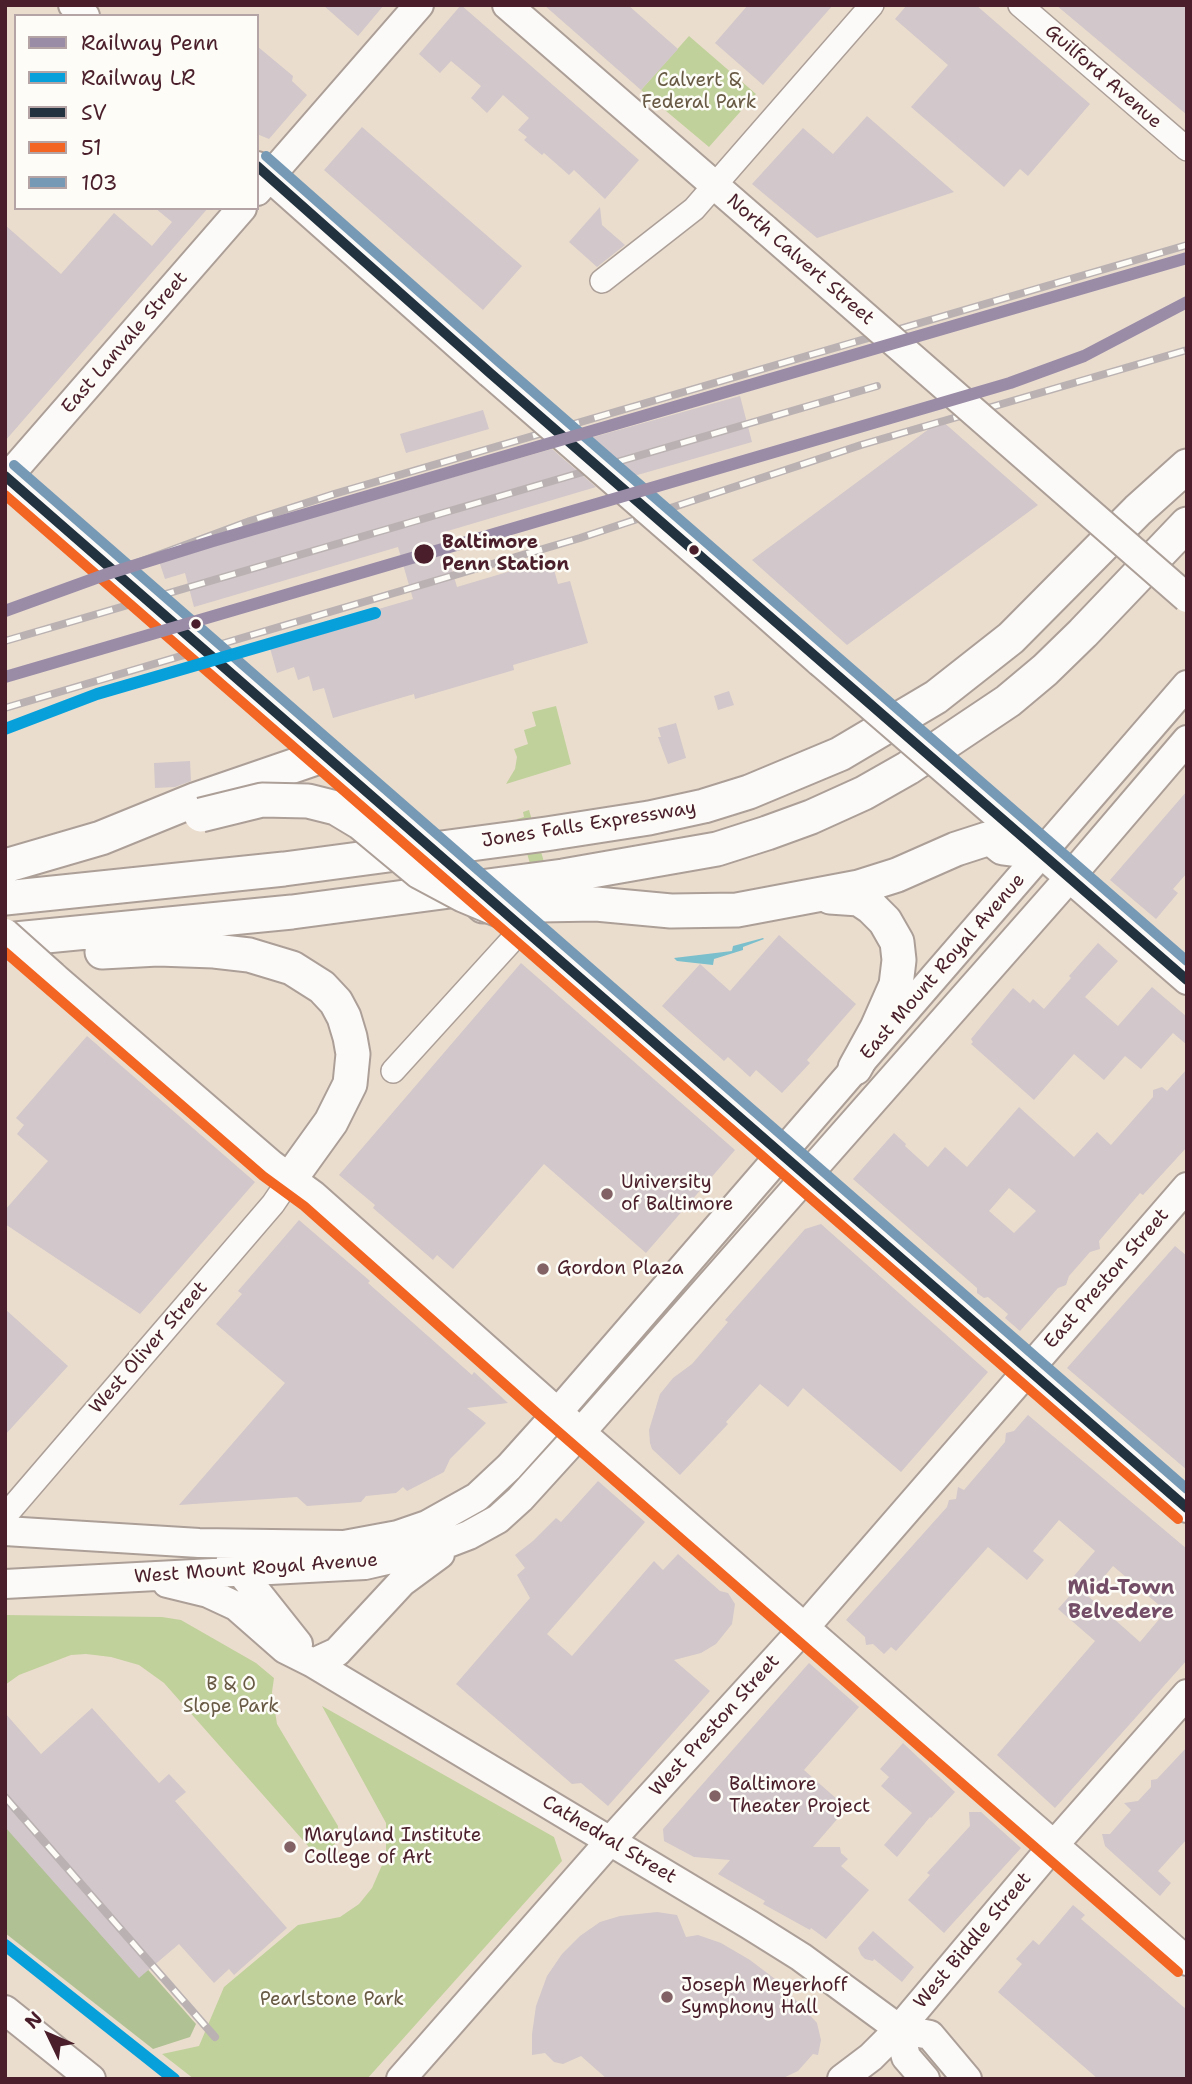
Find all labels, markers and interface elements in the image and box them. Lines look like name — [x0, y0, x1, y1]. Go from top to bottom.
legend — [14, 14, 259, 210]
street label: Guilford Avenue — [1040, 20, 1166, 134]
text: Railway Penn — [81, 29, 218, 57]
text: Railway LR — [81, 64, 195, 92]
park label: Calvert & Federal Park — [641, 70, 757, 114]
text: SV — [81, 99, 107, 127]
text: 51 — [81, 134, 102, 162]
text: 103 — [81, 169, 118, 197]
street label: North Calvert Street — [722, 190, 878, 330]
street label: East Lanvale Street — [57, 267, 193, 419]
place label: Baltimore Penn Station — [442, 532, 569, 576]
marker: Baltimore Penn Station — [412, 542, 436, 566]
unlabelled marker — [687, 543, 701, 557]
unlabelled marker — [189, 617, 203, 631]
street label: Jones Falls Expressway — [480, 797, 698, 853]
street label: East Mount Royal Avenue — [856, 869, 1030, 1065]
place label: University of Baltimore — [621, 1172, 733, 1216]
marker: University of Baltimore — [599, 1186, 615, 1202]
street label: East Preston Street — [1040, 1204, 1174, 1354]
place label: Gordon Plaza — [557, 1258, 683, 1280]
marker: Gordon Plaza — [535, 1261, 551, 1277]
street label: West Oliver Street — [85, 1277, 213, 1419]
street label: West Mount Royal Avenue — [133, 1549, 379, 1589]
district label: Mid-Town Belvedere — [1067, 1576, 1175, 1626]
street label: West Preston Street — [645, 1650, 785, 1802]
park label: B & O Slope Park — [183, 1674, 279, 1718]
place label: Baltimore Theater Project — [729, 1774, 870, 1818]
marker: Baltimore Theater Project — [707, 1788, 723, 1804]
street label: Cathedral Street — [538, 1791, 680, 1889]
place label: Maryland Institute College of Art — [304, 1825, 482, 1869]
marker: Maryland Institute College of Art — [282, 1839, 298, 1855]
street label: West Biddle Street — [909, 1868, 1037, 2014]
place label: Joseph Meyerhoff Symphony Hall — [681, 1975, 847, 2019]
park label: Pearlstone Park — [260, 1989, 404, 2011]
marker: Joseph Meyerhoff Symphony Hall — [659, 1989, 675, 2005]
north arrow — [14, 2000, 84, 2070]
text: N — [19, 2006, 48, 2034]

